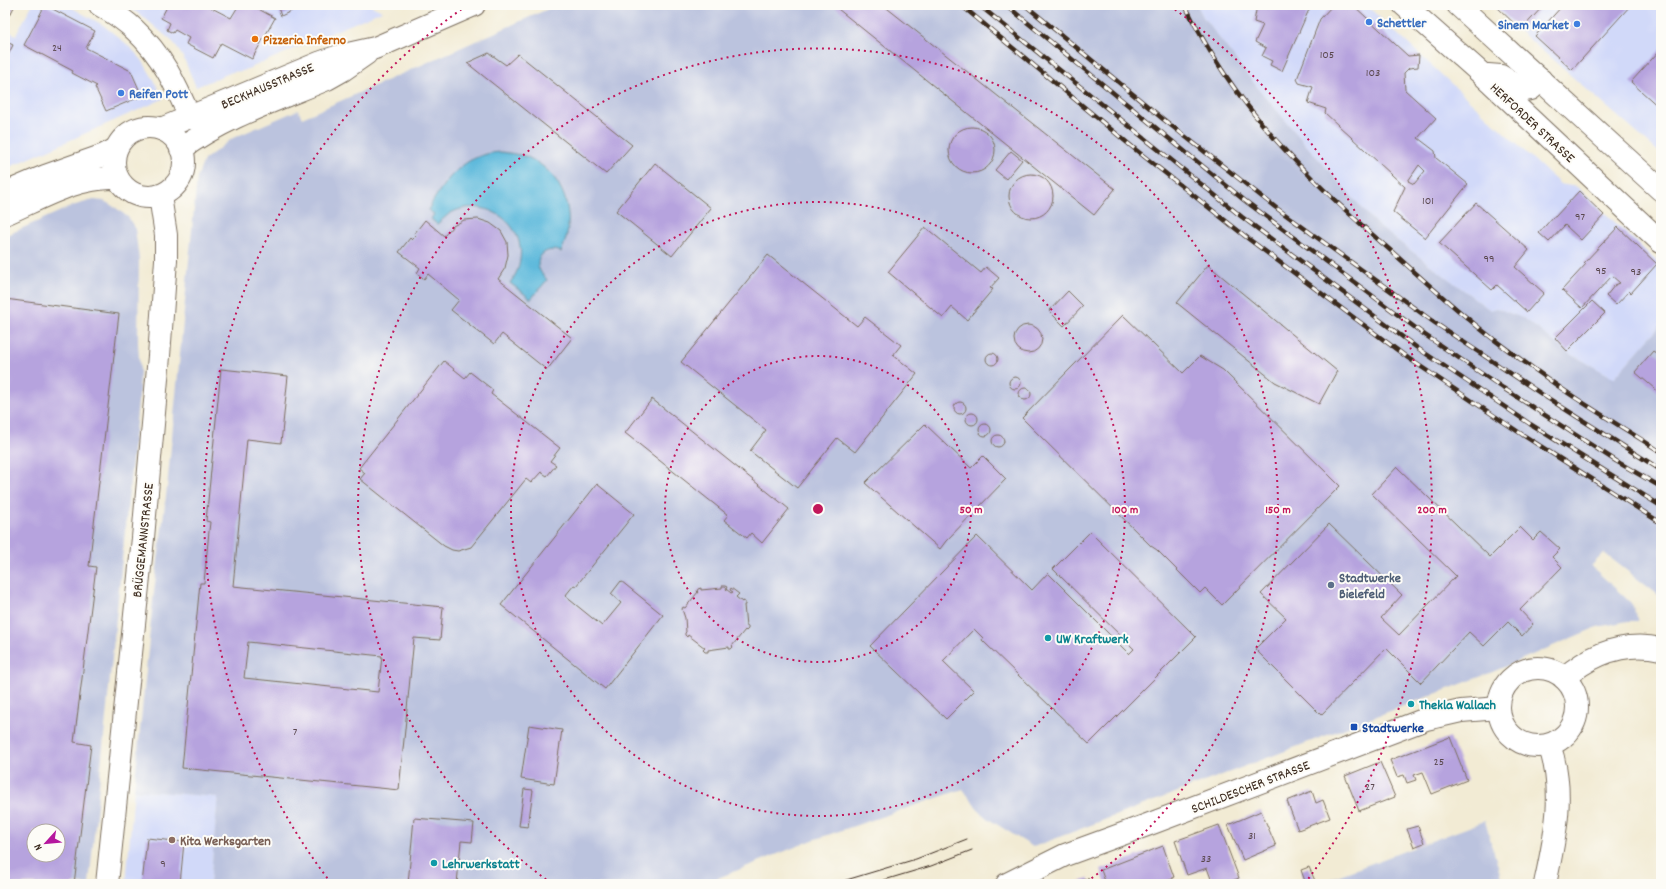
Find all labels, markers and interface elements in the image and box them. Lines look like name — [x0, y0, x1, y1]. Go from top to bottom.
place label: Schettler — [1377, 14, 1427, 34]
place label: Sinem Market — [1498, 16, 1570, 36]
marker: Schettler — [1364, 17, 1374, 27]
marker: Sinem Market — [1572, 19, 1582, 29]
place label: Pizzeria Inferno — [263, 31, 346, 51]
marker: Pizzeria Inferno — [250, 34, 260, 44]
house number: 24 — [52, 40, 62, 57]
house number: 105 — [1320, 47, 1334, 64]
street label: BECKHAUSSTRASSE — [218, 58, 318, 115]
house number: 103 — [1366, 65, 1380, 82]
street label: HERFORDER STRASSE — [1485, 79, 1579, 169]
place label: Reifen Pott — [129, 85, 189, 105]
marker: Reifen Pott — [116, 88, 126, 98]
house number: 101 — [1422, 193, 1434, 210]
house number: 97 — [1575, 209, 1585, 226]
house number: 99 — [1484, 251, 1495, 268]
house number: 95 — [1595, 263, 1607, 280]
house number: 93 — [1631, 264, 1641, 281]
street label: BRÜGGEMANNSTRASSE — [128, 481, 160, 598]
centre of rings — [811, 502, 825, 516]
text: 50 m — [959, 502, 983, 519]
text: 100 m — [1112, 502, 1138, 519]
text: 150 m — [1265, 502, 1291, 519]
text: 200 m — [1417, 502, 1447, 519]
place label: Stadtwerke Bielefeld — [1339, 569, 1401, 605]
marker: Stadtwerke Bielefeld — [1326, 580, 1336, 590]
place label: UW Kraftwerk — [1056, 630, 1129, 650]
marker: UW Kraftwerk — [1043, 633, 1053, 643]
place label: Thekla Wallach — [1419, 696, 1496, 716]
marker: Thekla Wallach — [1406, 699, 1416, 709]
place label: Stadtwerke — [1362, 719, 1424, 739]
marker: Stadtwerke — [1349, 722, 1359, 732]
house number: 7 — [293, 724, 298, 741]
house number: 25 — [1434, 754, 1444, 771]
street label: SCHILDESCHER STRASSE — [1189, 756, 1313, 820]
house number: 27 — [1365, 779, 1375, 796]
north arrow — [26, 823, 66, 863]
house number: 31 — [1248, 828, 1256, 845]
place label: Kita Werksgarten — [180, 832, 271, 852]
marker: Kita Werksgarten — [167, 835, 177, 845]
text: N — [30, 840, 47, 853]
house number: 33 — [1201, 851, 1211, 868]
place label: Lehrwerkstatt — [442, 855, 520, 875]
house number: 9 — [160, 856, 166, 873]
marker: Lehrwerkstatt — [429, 858, 439, 868]

